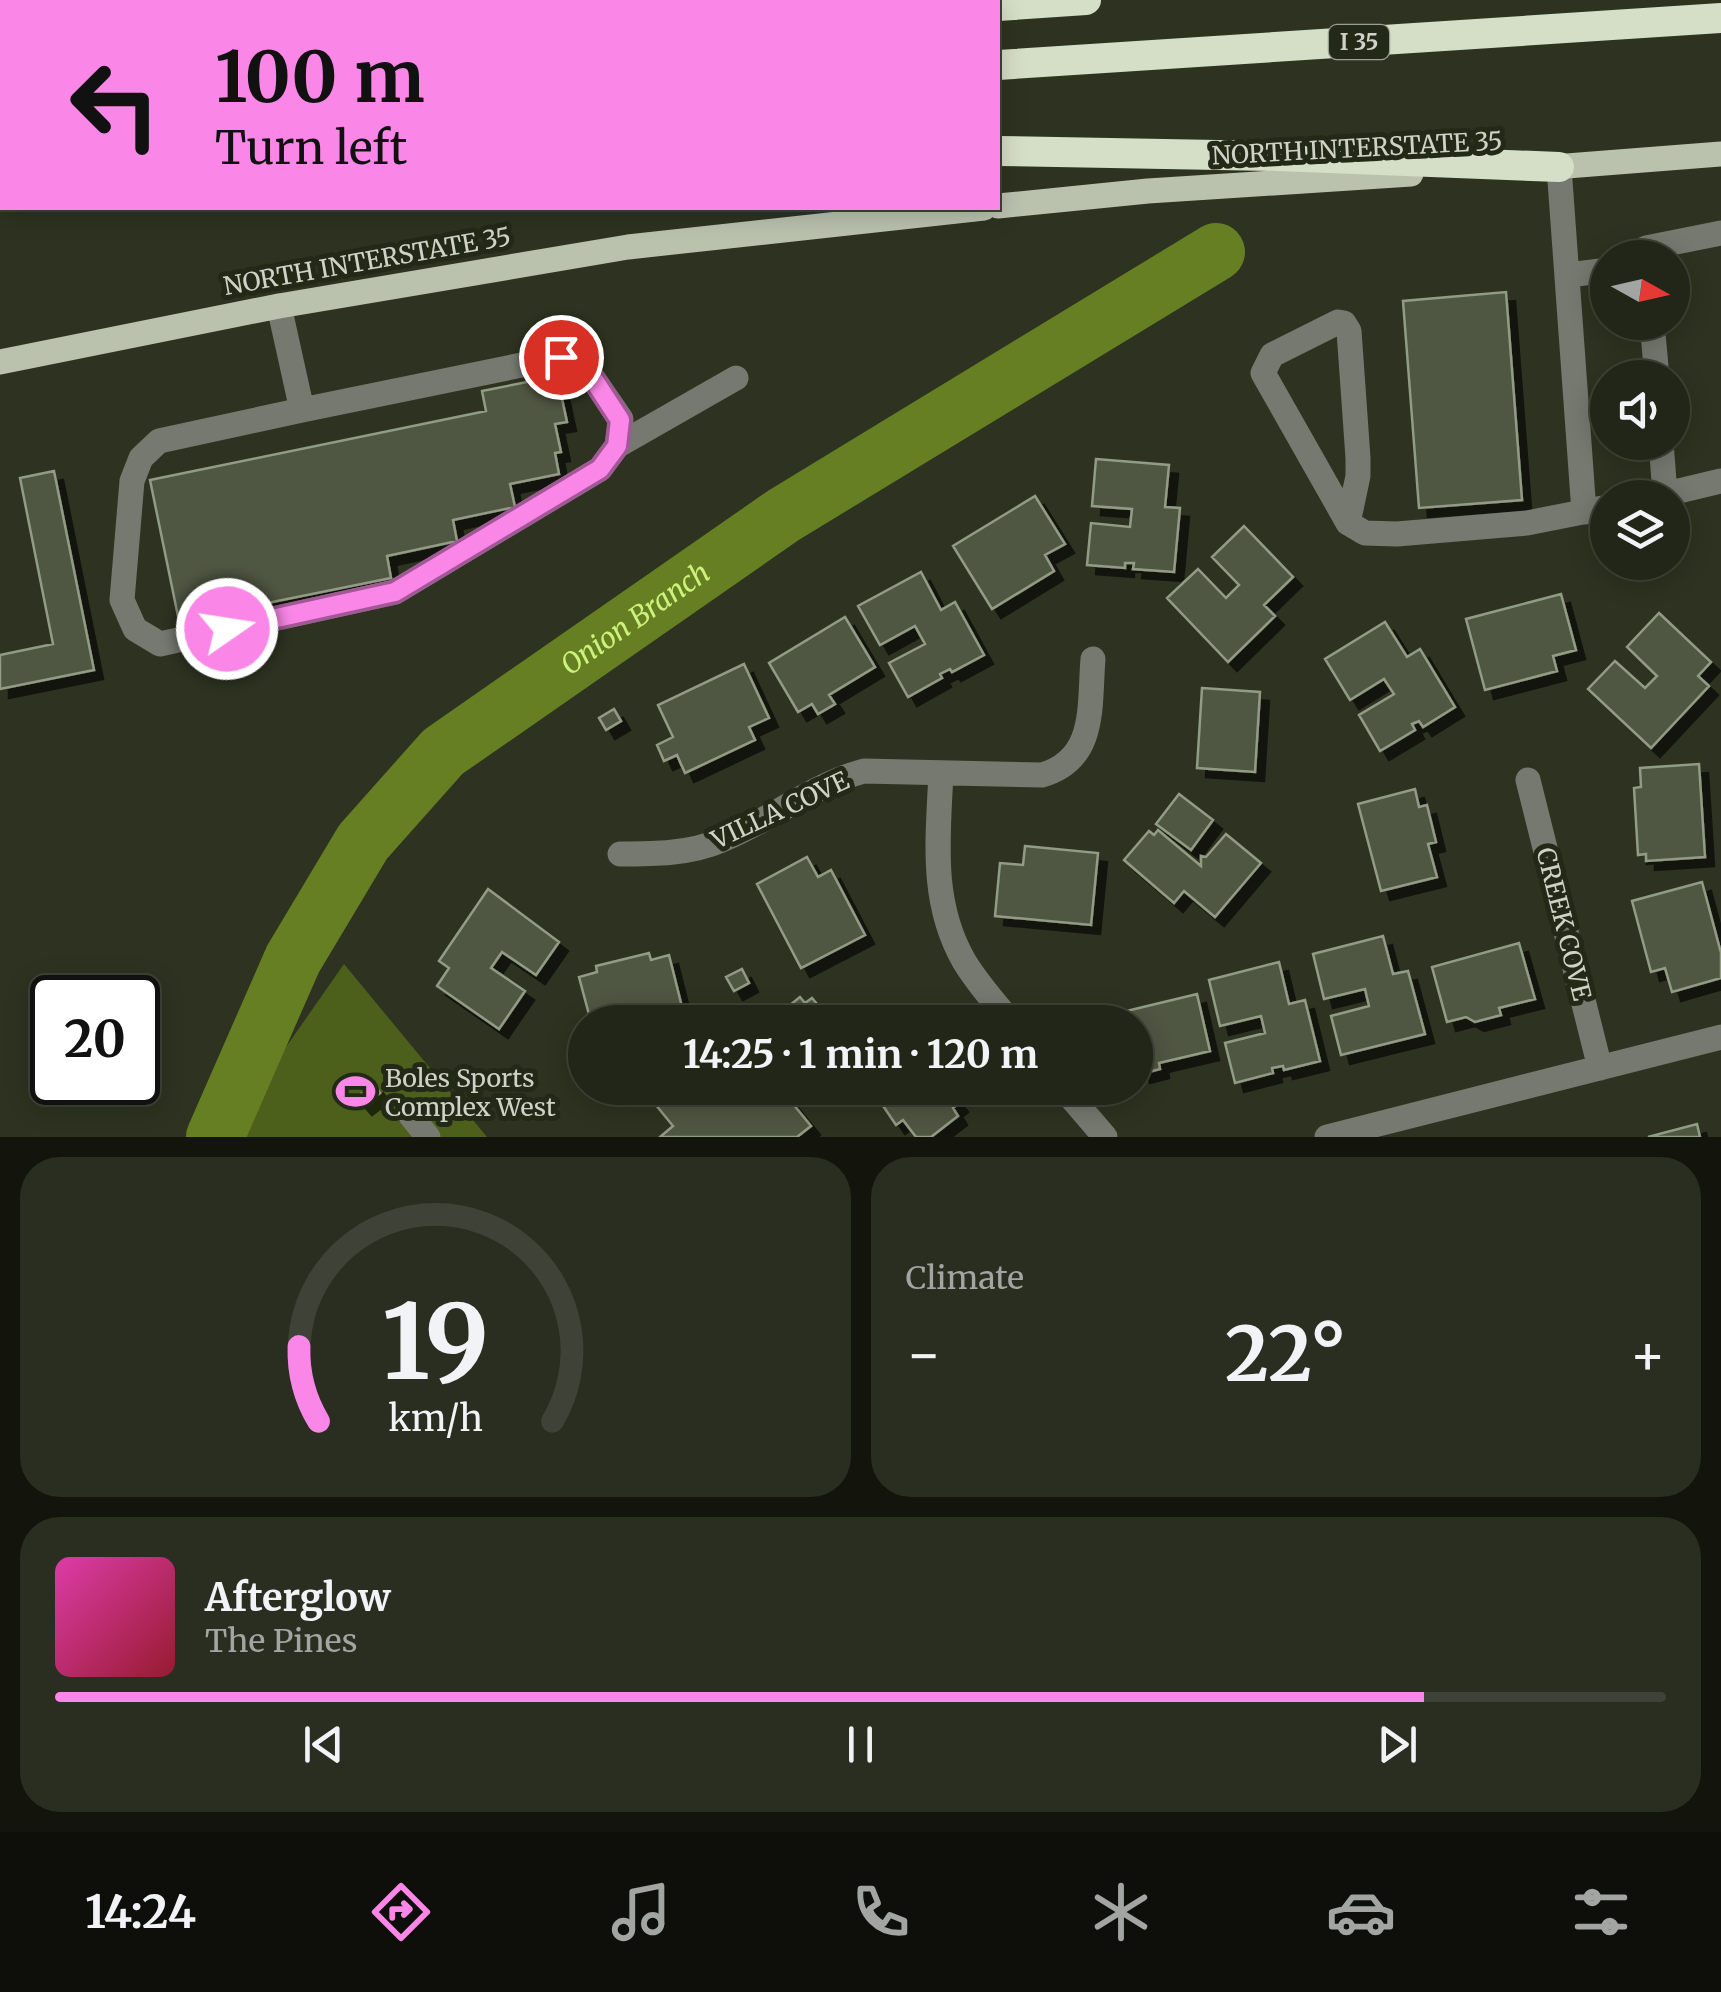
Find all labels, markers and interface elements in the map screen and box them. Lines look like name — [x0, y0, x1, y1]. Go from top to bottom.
road number: I 35 — [1329, 25, 1389, 59]
text: 100 m — [215, 33, 425, 121]
icon: left — [50, 40, 180, 170]
text: Turn left — [215, 120, 407, 176]
street label: NORTH INTERSTATE 35 — [1211, 124, 1503, 172]
street label: NORTH INTERSTATE 35 — [221, 220, 513, 302]
north arrow — [1590, 240, 1690, 340]
map controls — [1590, 240, 1690, 580]
pin — [519, 315, 604, 400]
icon: arrive — [534, 330, 589, 385]
button: sound — [1590, 360, 1690, 460]
button: layers — [1590, 480, 1690, 580]
water label: Onion Branch — [553, 554, 717, 683]
position arrow — [175, 577, 279, 681]
street label: VILLA COVE — [705, 764, 854, 856]
street label: CREEK COVE — [1530, 844, 1598, 1004]
speed limit sign: 20 — [30, 975, 160, 1105]
text: 14:25 · 1 min · 120 m — [683, 1031, 1038, 1078]
place label: Boles Sports Complex West — [385, 1062, 556, 1123]
sports icon: Boles Sports Complex West — [334, 1071, 376, 1113]
text: Climate — [906, 1258, 1024, 1298]
text: 19 — [382, 1277, 489, 1407]
text: 22° — [1225, 1307, 1347, 1401]
text: − — [906, 1320, 942, 1389]
text: + — [1629, 1320, 1666, 1389]
text: km/h — [388, 1396, 483, 1441]
text: Afterglow — [205, 1574, 391, 1621]
text: The Pines — [205, 1621, 357, 1661]
icon: previous — [296, 1717, 351, 1772]
icon: pause — [833, 1717, 888, 1772]
icon: next — [1370, 1717, 1425, 1772]
icon: directions — [366, 1877, 436, 1947]
icon: music — [606, 1877, 676, 1947]
icon: phone — [846, 1877, 916, 1947]
icon: climate — [1086, 1877, 1156, 1947]
icon: car — [1326, 1877, 1396, 1947]
icon: filters — [1566, 1877, 1636, 1947]
text: 14:24 — [85, 1884, 196, 1940]

